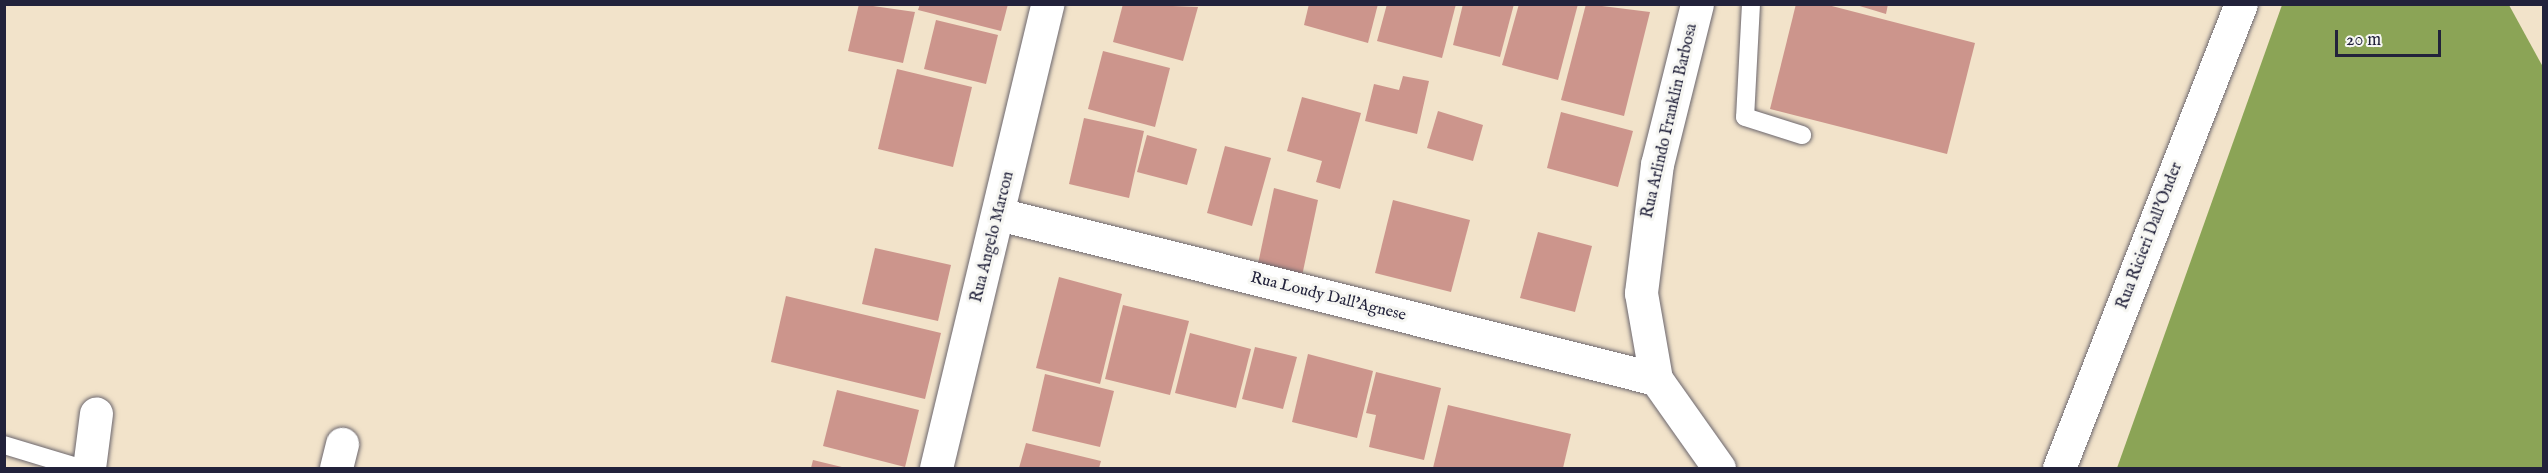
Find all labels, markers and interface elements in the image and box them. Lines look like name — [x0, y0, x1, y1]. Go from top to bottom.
scale bar — [2338, 18, 2444, 56]
street label: Rua Arlindo Franklin Barbosa — [1638, 22, 1702, 220]
text: 20 m — [2346, 29, 2381, 52]
street label: Rua Ricieri Dall'Onder — [2113, 160, 2187, 312]
street label: Rua Angelo Marcon — [967, 169, 1019, 305]
street label: Rua Loudy Dall'Agnese — [1248, 268, 1408, 326]

